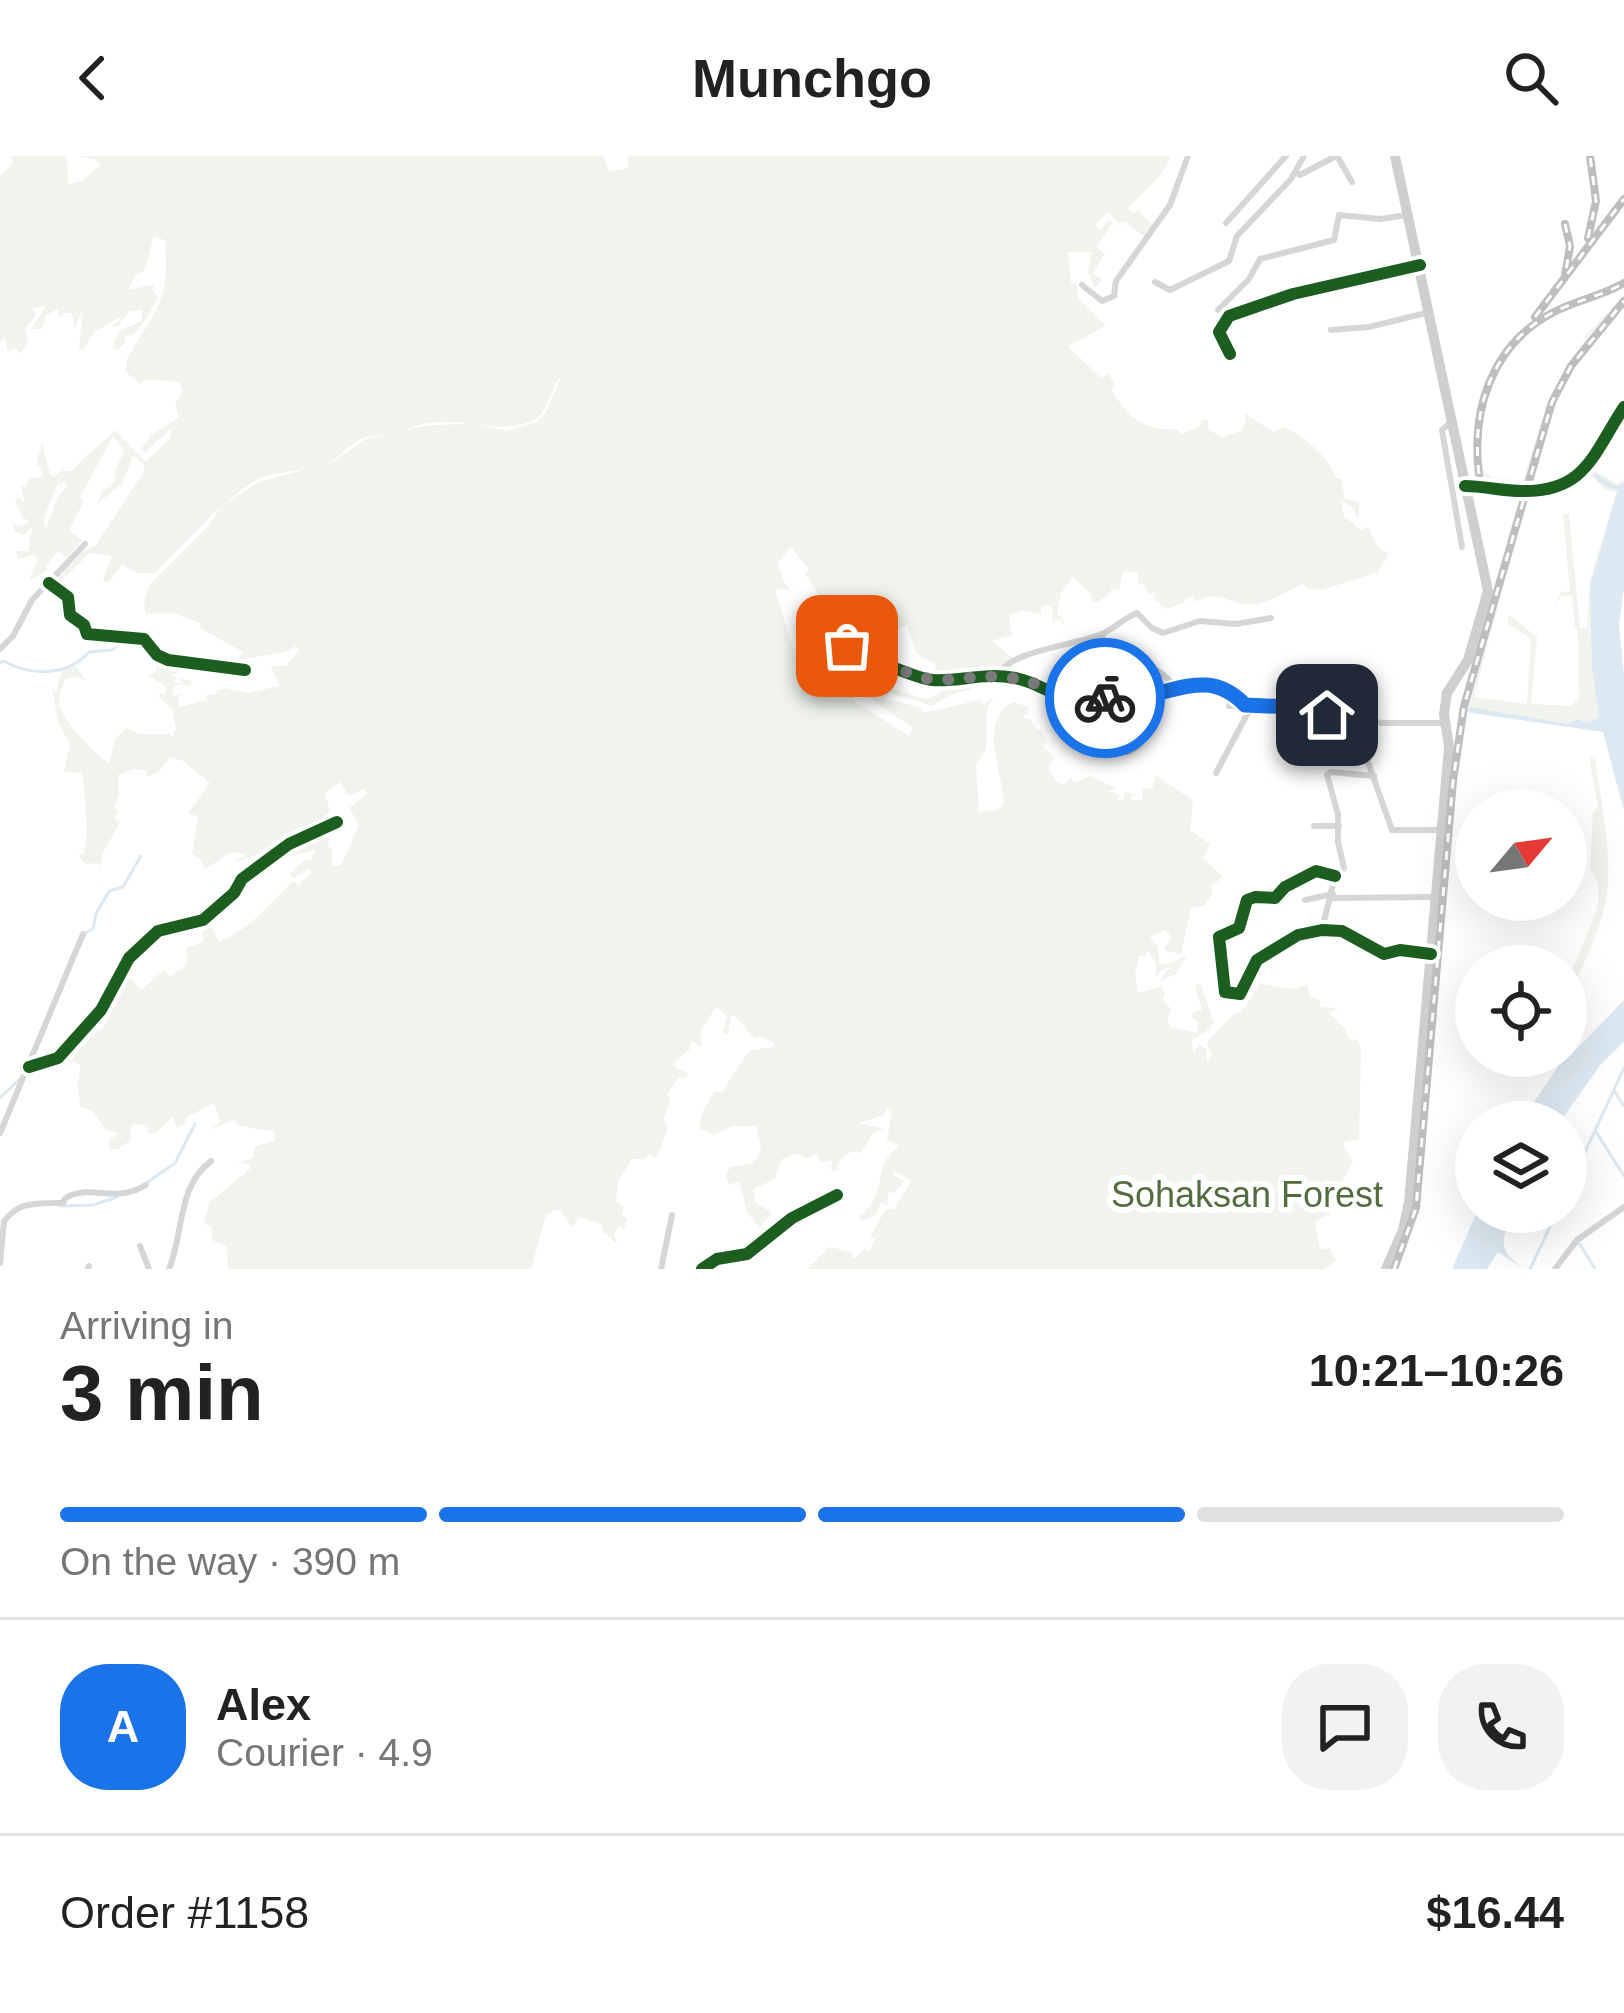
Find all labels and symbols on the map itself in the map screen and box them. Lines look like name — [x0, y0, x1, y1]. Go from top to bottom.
pin — [796, 595, 898, 697]
courier — [1045, 638, 1165, 758]
pin — [1276, 664, 1378, 766]
north arrow — [1455, 789, 1587, 921]
park label: Sohaksan Forest — [1111, 1174, 1383, 1215]

